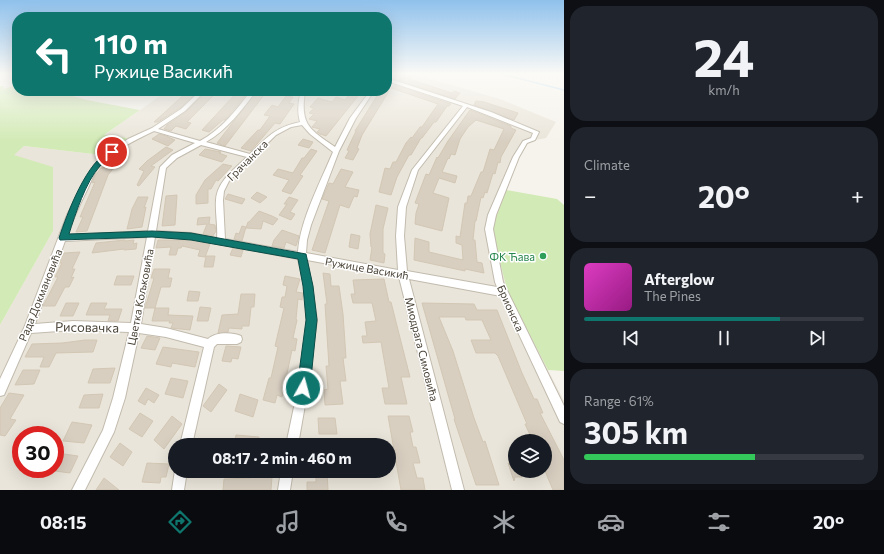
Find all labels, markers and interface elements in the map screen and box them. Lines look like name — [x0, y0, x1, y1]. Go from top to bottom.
text: 24 — [694, 24, 754, 88]
text: 110 m — [94, 26, 168, 60]
icon: left — [28, 28, 80, 80]
text: Ружице Васикић — [94, 60, 233, 82]
text: km/h — [708, 82, 740, 98]
pin — [95, 135, 129, 169]
street label: Грачанска — [224, 137, 270, 183]
icon: arrive — [101, 141, 123, 163]
text: Climate — [584, 157, 630, 173]
text: 20° — [698, 177, 750, 214]
text: − — [584, 182, 597, 209]
text: + — [851, 182, 864, 209]
street label: Рада Докмановића — [16, 247, 64, 343]
street label: Цветка Кољковића — [124, 248, 156, 346]
place label: ФК Ћава — [490, 250, 535, 263]
marker: ФК Ћава — [538, 251, 548, 261]
street label: Ружице Васикић — [324, 254, 410, 282]
text: Afterglow — [644, 270, 714, 288]
street label: Брионска — [495, 283, 527, 333]
text: The Pines — [644, 288, 701, 304]
street label: Миодрага Симовића — [403, 296, 441, 402]
street label: Рисовачка — [55, 318, 119, 336]
icon: previous — [620, 327, 642, 349]
icon: pause — [713, 327, 735, 349]
icon: next — [806, 327, 828, 349]
position arrow — [282, 367, 324, 409]
text: Range · 61% — [584, 393, 654, 409]
text: 305 km — [584, 413, 688, 450]
speed limit sign: 30 — [12, 426, 64, 478]
map controls — [508, 434, 552, 478]
button: layers — [508, 434, 552, 478]
text: 08:17 · 2 min · 460 m — [212, 449, 352, 467]
icon: directions — [166, 508, 194, 536]
icon: music — [274, 508, 302, 536]
icon: phone — [382, 508, 410, 536]
icon: climate — [490, 508, 518, 536]
icon: car — [597, 508, 625, 536]
icon: filters — [705, 508, 733, 536]
text: 08:15 — [40, 511, 86, 533]
text: 20° — [813, 511, 844, 533]

